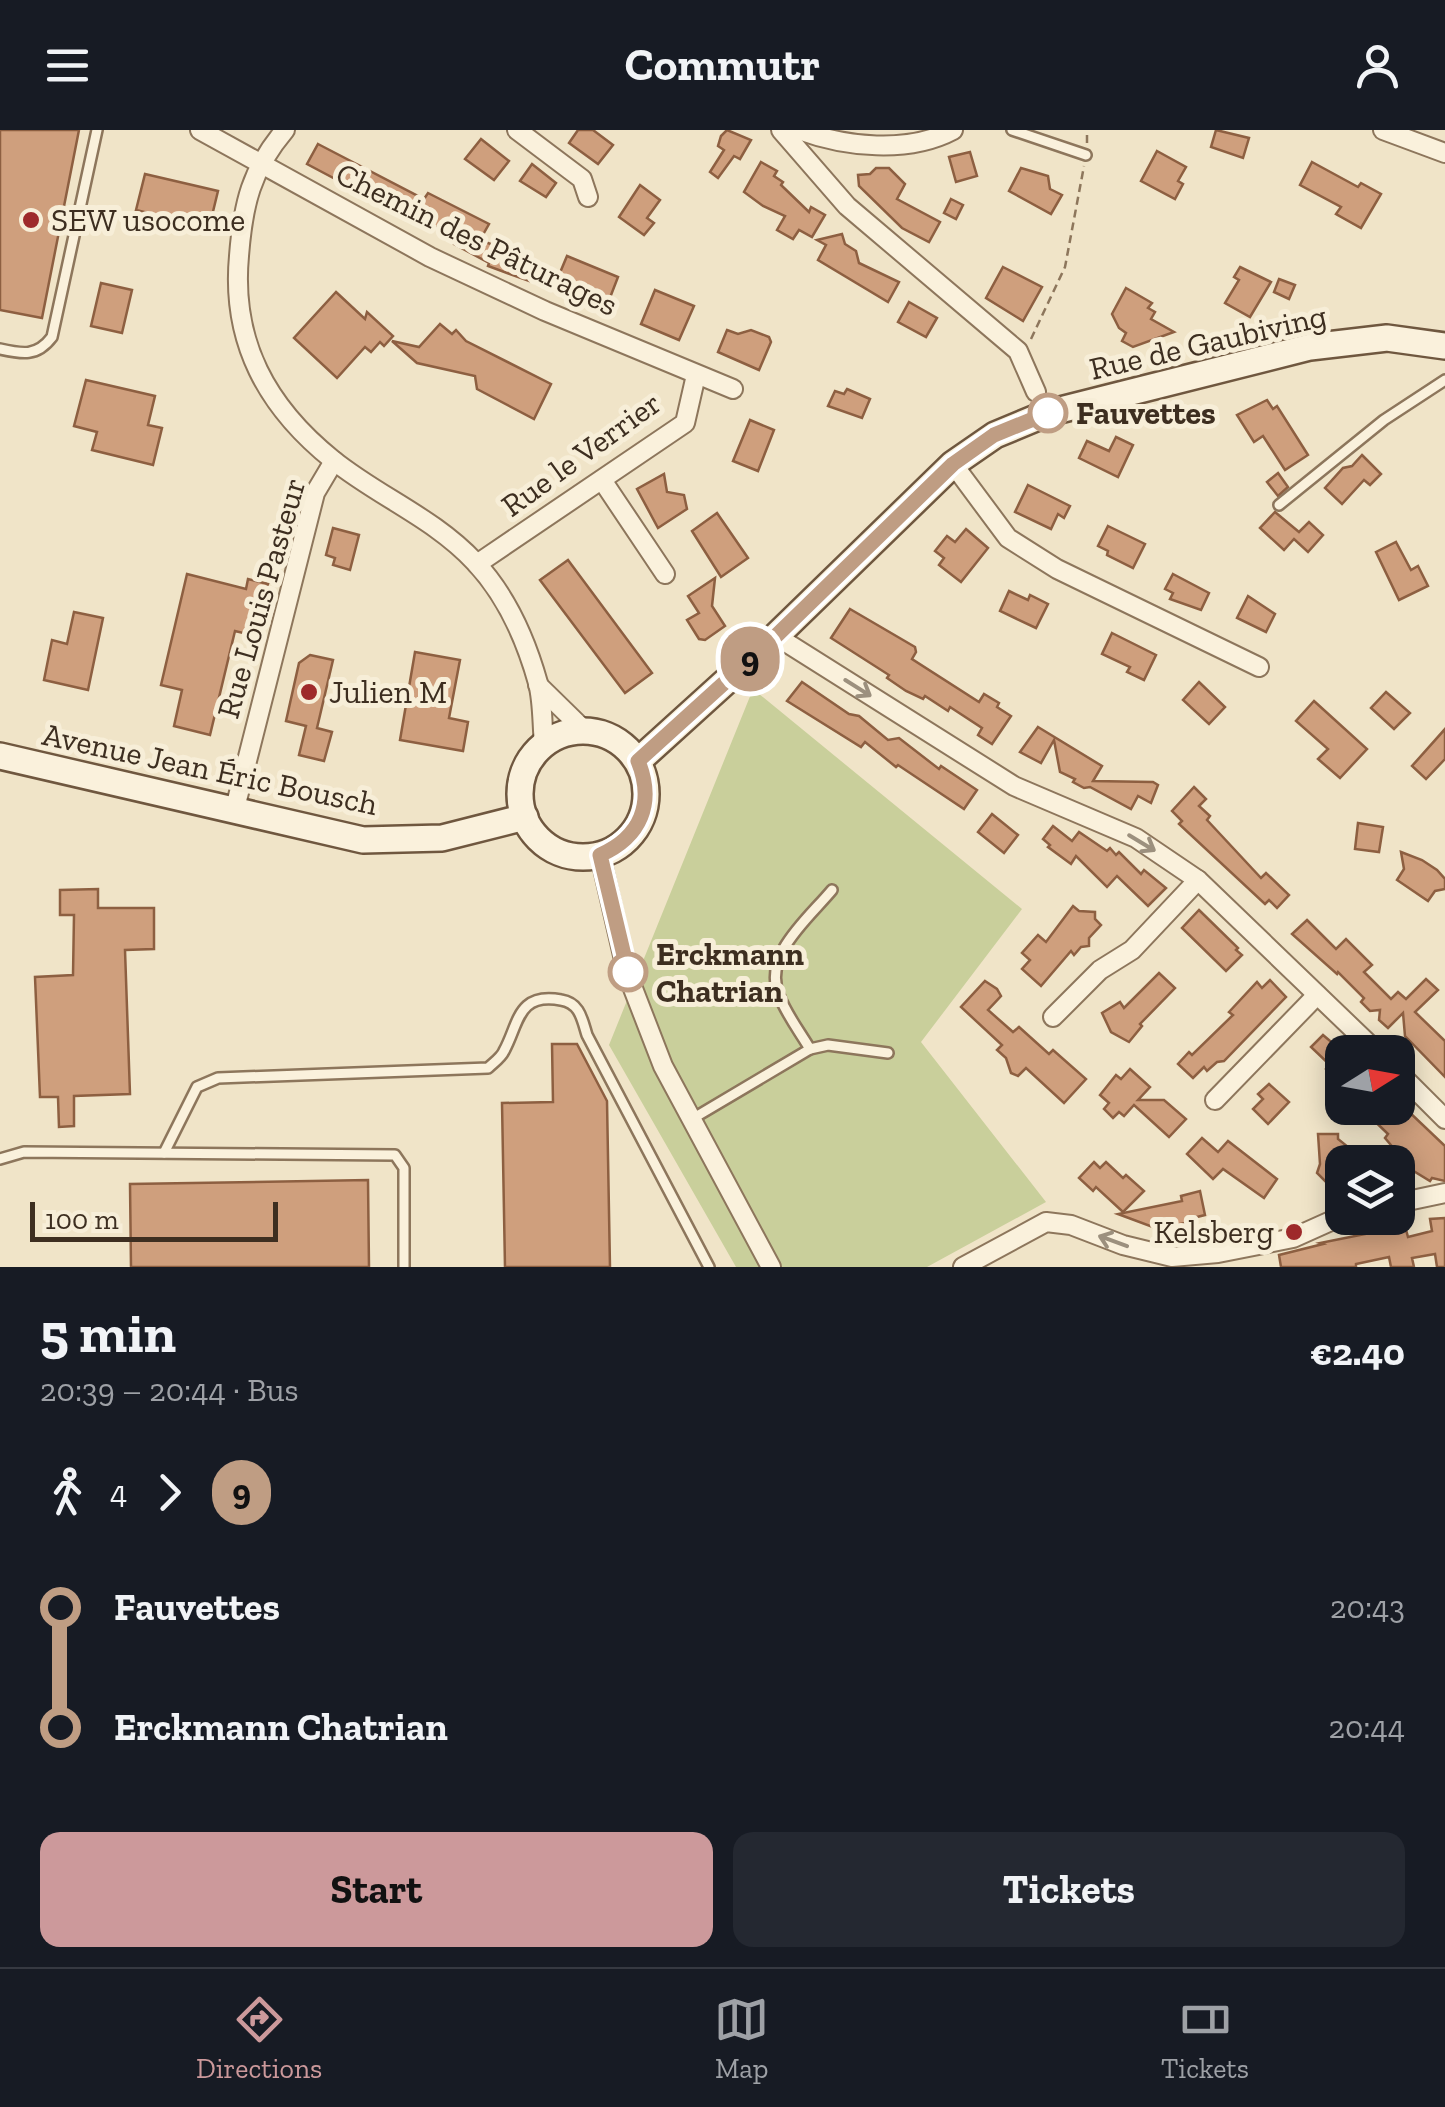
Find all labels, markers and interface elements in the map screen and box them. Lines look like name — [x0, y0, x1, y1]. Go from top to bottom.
icon: menu — [40, 38, 95, 93]
text: Commutr — [625, 38, 820, 92]
icon: person — [1350, 38, 1405, 93]
street label: Chemin des Pâturages — [330, 154, 624, 324]
place label: SEW usocome — [51, 201, 245, 239]
marker: SEW usocome — [20, 209, 42, 231]
street label: Rue de Gaubiving — [1086, 296, 1330, 388]
street label: Rue le Verrier — [494, 383, 668, 525]
marker: Fauvettes — [1029, 394, 1067, 432]
place label: Fauvettes — [1076, 394, 1216, 432]
street label: Rue Louis Pasteur — [209, 474, 313, 722]
line badge: 9 — [718, 626, 782, 692]
text: 9 — [741, 638, 759, 680]
place label: Julien M — [329, 673, 447, 711]
one-way arrow — [843, 677, 872, 698]
marker: Julien M — [298, 681, 320, 703]
street label: Avenue Jean Éric Bousch — [39, 715, 381, 823]
one-way arrow — [1127, 833, 1156, 853]
place label: Erckmann Chatrian — [656, 935, 804, 1010]
marker: Erckmann Chatrian — [609, 953, 647, 991]
north arrow — [1325, 1035, 1415, 1125]
map controls — [1325, 1035, 1415, 1235]
button: layers — [1325, 1145, 1415, 1235]
scale bar — [30, 1197, 278, 1242]
text: 100 m — [45, 1203, 119, 1236]
place label: Kelsberg — [1153, 1213, 1274, 1251]
marker: Kelsberg — [1283, 1221, 1305, 1243]
one-way arrow — [1099, 1231, 1130, 1249]
text: 5 min — [40, 1300, 176, 1366]
text: €2.40 — [1310, 1329, 1405, 1375]
text: 20:39 – 20:44 · Bus — [40, 1371, 299, 1409]
icon: walk — [40, 1465, 95, 1520]
icon: forward — [142, 1465, 197, 1520]
text: 9 — [232, 1471, 251, 1513]
text: 4 — [110, 1473, 127, 1511]
text: Fauvettes — [114, 1584, 280, 1630]
text: 20:43 — [1330, 1588, 1405, 1626]
text: Erckmann Chatrian — [114, 1704, 448, 1750]
text: 20:44 — [1328, 1708, 1405, 1746]
button: Start — [40, 1832, 713, 1947]
button: Tickets — [733, 1832, 1405, 1947]
tab: Directions — [196, 1992, 322, 2085]
tab: Map — [714, 1992, 769, 2085]
tab: Tickets — [1161, 1992, 1249, 2085]

